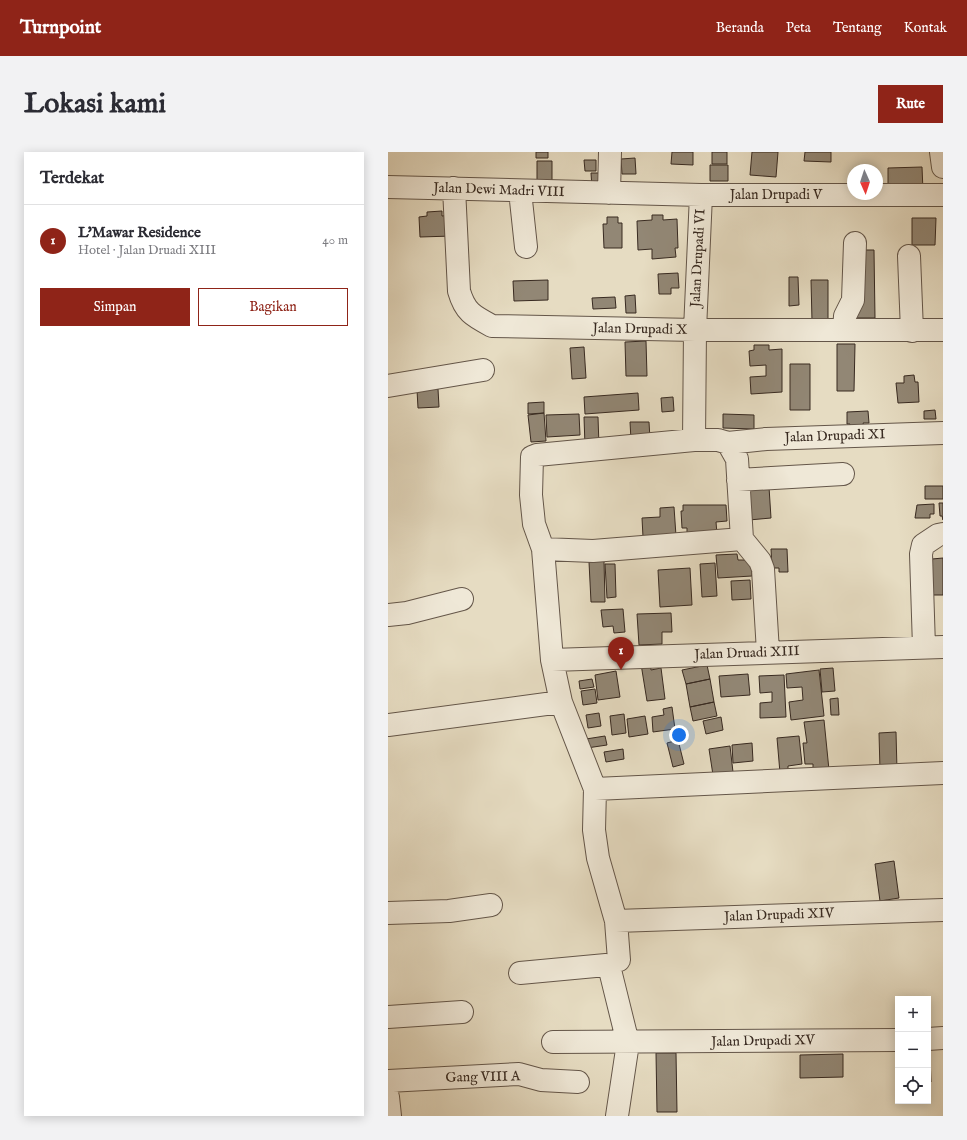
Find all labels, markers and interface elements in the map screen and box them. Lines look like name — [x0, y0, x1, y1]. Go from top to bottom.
text: Turnpoint — [20, 16, 101, 40]
text: Beranda — [716, 19, 764, 37]
text: Peta — [786, 19, 811, 37]
text: Tentang — [833, 19, 882, 37]
text: Kontak — [904, 19, 947, 37]
button: Rute — [878, 85, 943, 123]
text: Lokasi kami — [24, 87, 166, 122]
north arrow — [847, 164, 883, 200]
text: Terdekat — [40, 168, 104, 189]
street label: Jalan Dewi Madri VIII — [431, 179, 565, 201]
street label: Jalan Drupadi V — [728, 186, 823, 204]
street label: Jalan Drupadi VI — [686, 208, 710, 310]
text: L'Mawar Residence — [78, 223, 201, 242]
text: 1 — [51, 232, 55, 249]
text: 40 m — [322, 232, 348, 249]
text: Hotel · Jalan Druadi XIII — [78, 242, 216, 259]
button: Simpan — [40, 288, 190, 326]
button: Bagikan — [198, 288, 348, 326]
street label: Jalan Drupadi X — [591, 319, 688, 339]
street label: Jalan Drupadi XI — [782, 425, 886, 447]
pin: 1 — [608, 637, 634, 670]
street label: Jalan Druadi XIII — [692, 642, 800, 664]
your location — [669, 725, 689, 745]
street label: Jalan Drupadi XIV — [722, 904, 835, 926]
map controls — [895, 996, 931, 1104]
button: + — [895, 996, 931, 1032]
street label: Jalan Drupadi XV — [709, 1031, 816, 1051]
button: − — [895, 1032, 931, 1068]
street label: Gang VIII A — [445, 1067, 521, 1087]
button: locate — [895, 1068, 931, 1104]

